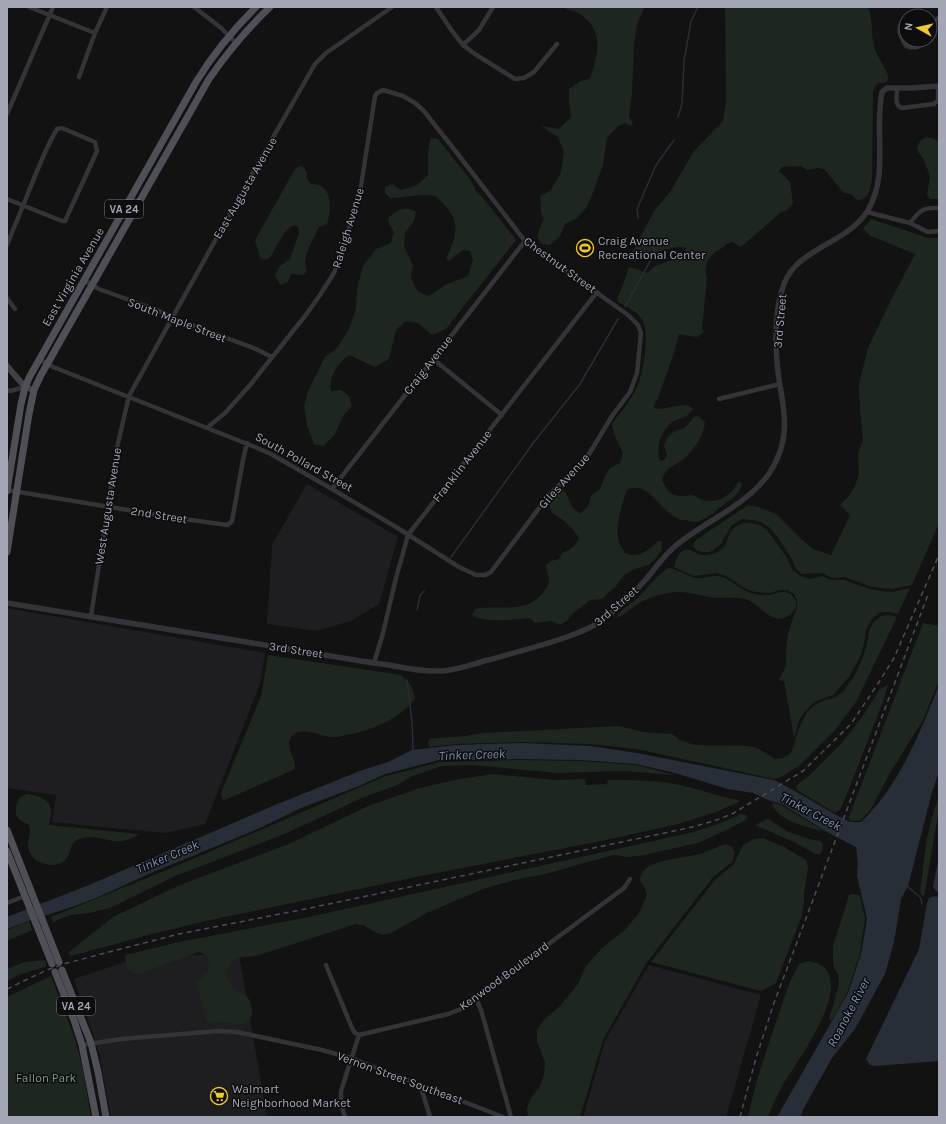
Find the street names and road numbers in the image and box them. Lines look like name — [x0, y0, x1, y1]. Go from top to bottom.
street label: East Augusta Avenue — [210, 135, 280, 241]
street label: Raleigh Avenue — [329, 186, 367, 270]
road number: VA 24 — [105, 200, 143, 218]
street label: East Virginia Avenue — [39, 225, 107, 329]
street label: Chestnut Street — [521, 234, 599, 296]
street label: 3rd Street — [771, 293, 789, 349]
street label: South Maple Street — [126, 295, 229, 345]
street label: Craig Avenue — [401, 333, 455, 397]
street label: Franklin Avenue — [429, 427, 495, 505]
street label: South Pollard Street — [253, 429, 356, 495]
street label: West Augusta Avenue — [92, 447, 124, 565]
street label: Giles Avenue — [536, 450, 592, 512]
street label: 2nd Street — [130, 504, 189, 526]
street label: 3rd Street — [591, 583, 641, 629]
street label: 3rd Street — [268, 639, 324, 661]
street label: Kenwood Boulevard — [456, 939, 552, 1013]
road number: VA 24 — [57, 997, 95, 1015]
street label: Vernon Street Southeast — [335, 1049, 465, 1107]

